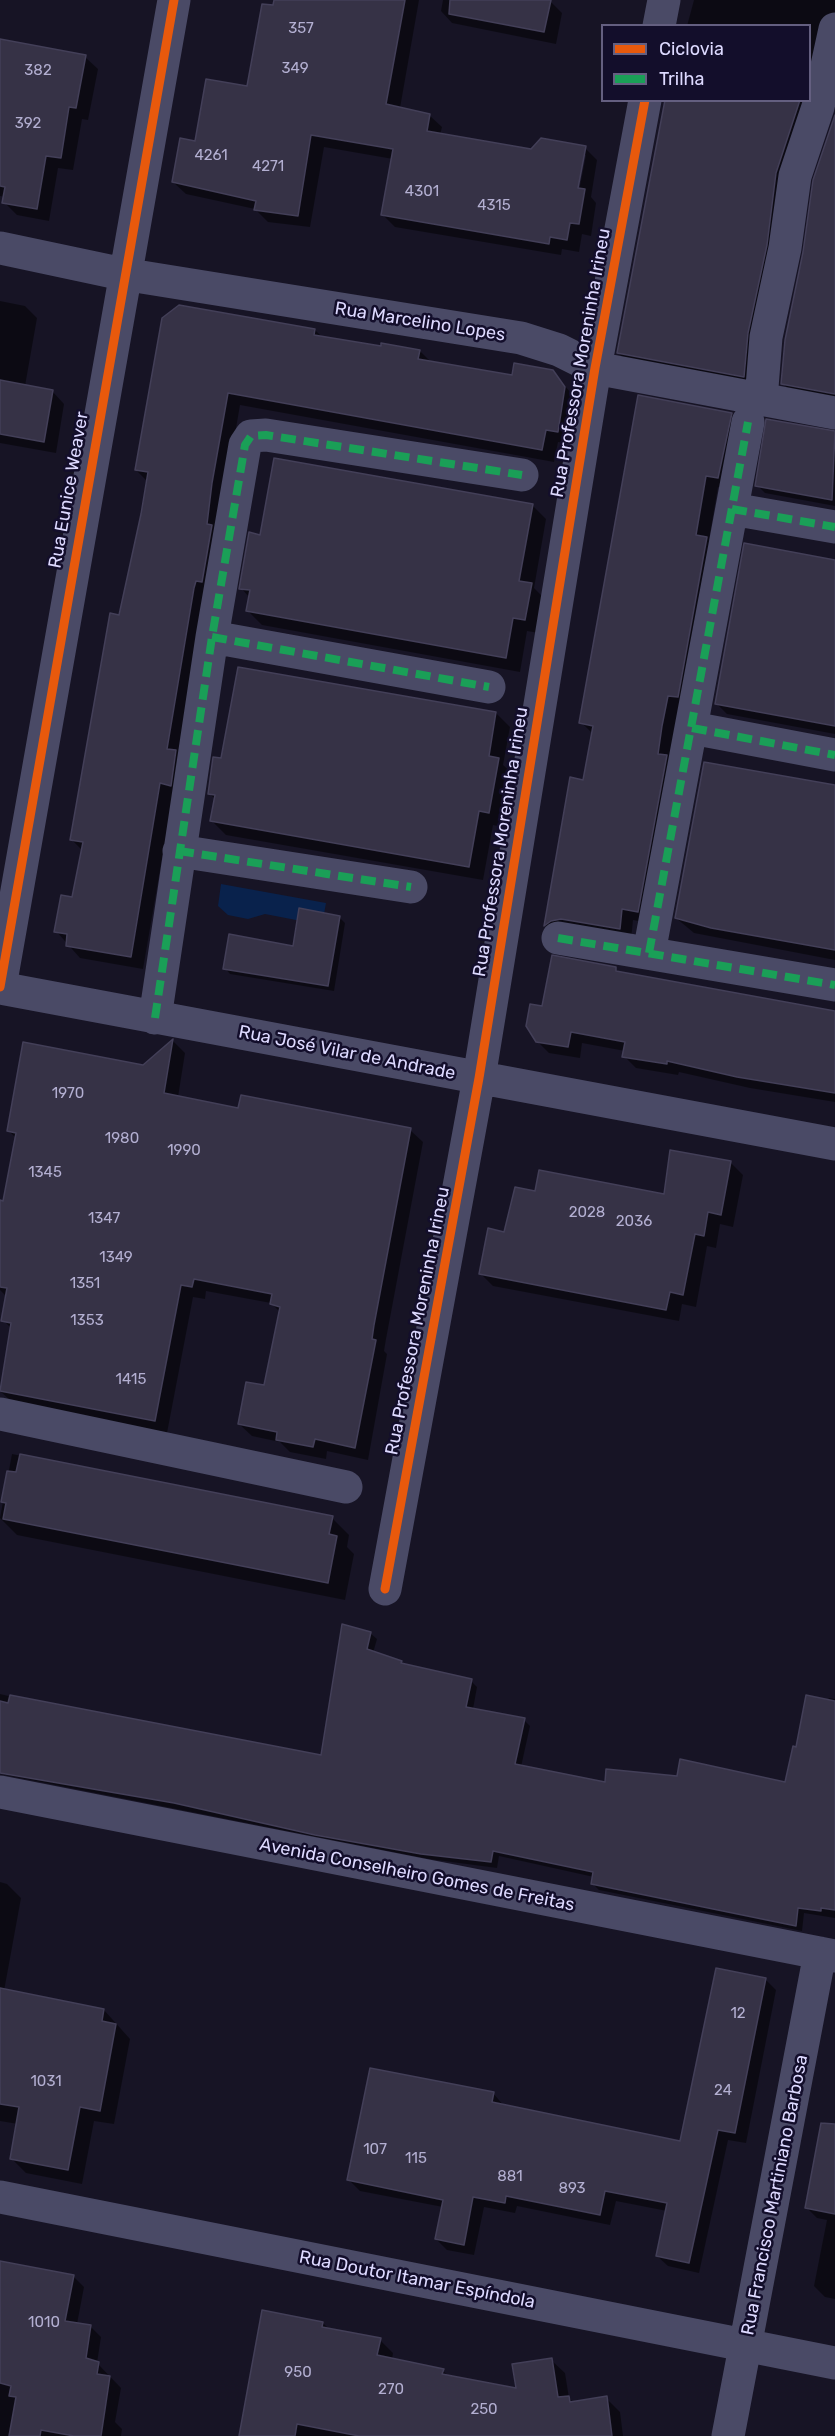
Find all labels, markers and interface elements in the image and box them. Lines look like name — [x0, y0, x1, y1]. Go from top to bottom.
house number: 357 — [288, 20, 314, 38]
legend — [601, 24, 811, 102]
text: Ciclovia — [659, 38, 724, 60]
house number: 349 — [281, 60, 309, 78]
house number: 382 — [24, 62, 52, 80]
text: Trilha — [659, 68, 704, 90]
house number: 392 — [15, 115, 41, 133]
house number: 4261 — [194, 147, 228, 165]
house number: 4271 — [252, 158, 284, 176]
house number: 4301 — [405, 183, 439, 201]
house number: 4315 — [477, 197, 511, 215]
street label: Rua Professora Moreninha Irineu — [547, 227, 615, 499]
street label: Rua Marcelino Lopes — [333, 298, 507, 346]
street label: Rua Eunice Weaver — [45, 410, 93, 570]
street label: Rua Professora Moreninha Irineu — [469, 706, 533, 978]
street label: Rua José Vilar de Andrade — [237, 1021, 457, 1085]
house number: 1970 — [52, 1085, 84, 1103]
house number: 1980 — [105, 1130, 139, 1148]
house number: 1990 — [167, 1142, 201, 1160]
house number: 1345 — [28, 1164, 62, 1182]
street label: Rua Professora Moreninha Irineu — [381, 1185, 455, 1457]
house number: 2028 — [569, 1204, 605, 1222]
house number: 1347 — [88, 1210, 120, 1228]
house number: 2036 — [616, 1213, 652, 1231]
house number: 1349 — [99, 1249, 133, 1267]
house number: 1351 — [70, 1275, 100, 1293]
house number: 1353 — [70, 1312, 104, 1330]
house number: 1415 — [116, 1371, 146, 1389]
street label: Avenida Conselheiro Gomes de Freitas — [258, 1834, 576, 1916]
house number: 12 — [730, 2005, 746, 2023]
street label: Rua Francisco Martiniano Barbosa — [737, 2053, 813, 2337]
house number: 1031 — [30, 2073, 62, 2091]
house number: 24 — [714, 2082, 732, 2100]
house number: 107 — [363, 2141, 387, 2159]
house number: 115 — [405, 2150, 427, 2168]
house number: 881 — [497, 2168, 523, 2186]
house number: 893 — [558, 2180, 586, 2198]
street label: Rua Doutor Itamar Espíndola — [297, 2247, 537, 2313]
house number: 1010 — [28, 2314, 60, 2332]
house number: 950 — [284, 2364, 312, 2382]
house number: 270 — [378, 2381, 404, 2399]
house number: 250 — [470, 2401, 498, 2419]

